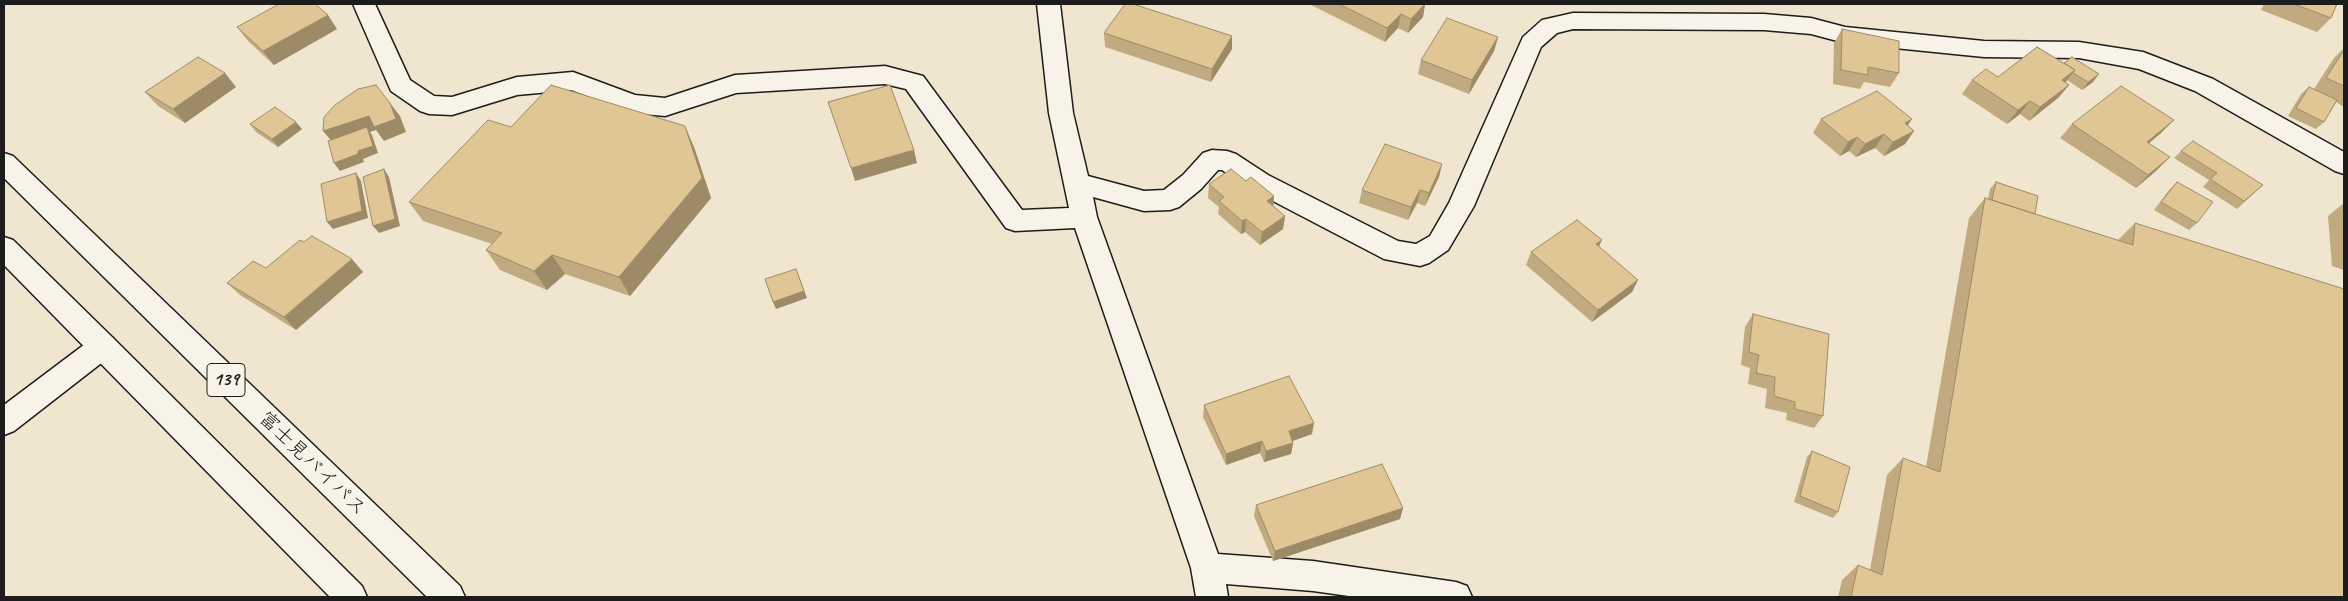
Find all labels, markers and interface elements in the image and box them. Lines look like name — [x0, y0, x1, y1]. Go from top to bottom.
road number: 139 — [207, 364, 245, 396]
street label: 富士見バイパス — [253, 407, 371, 521]

